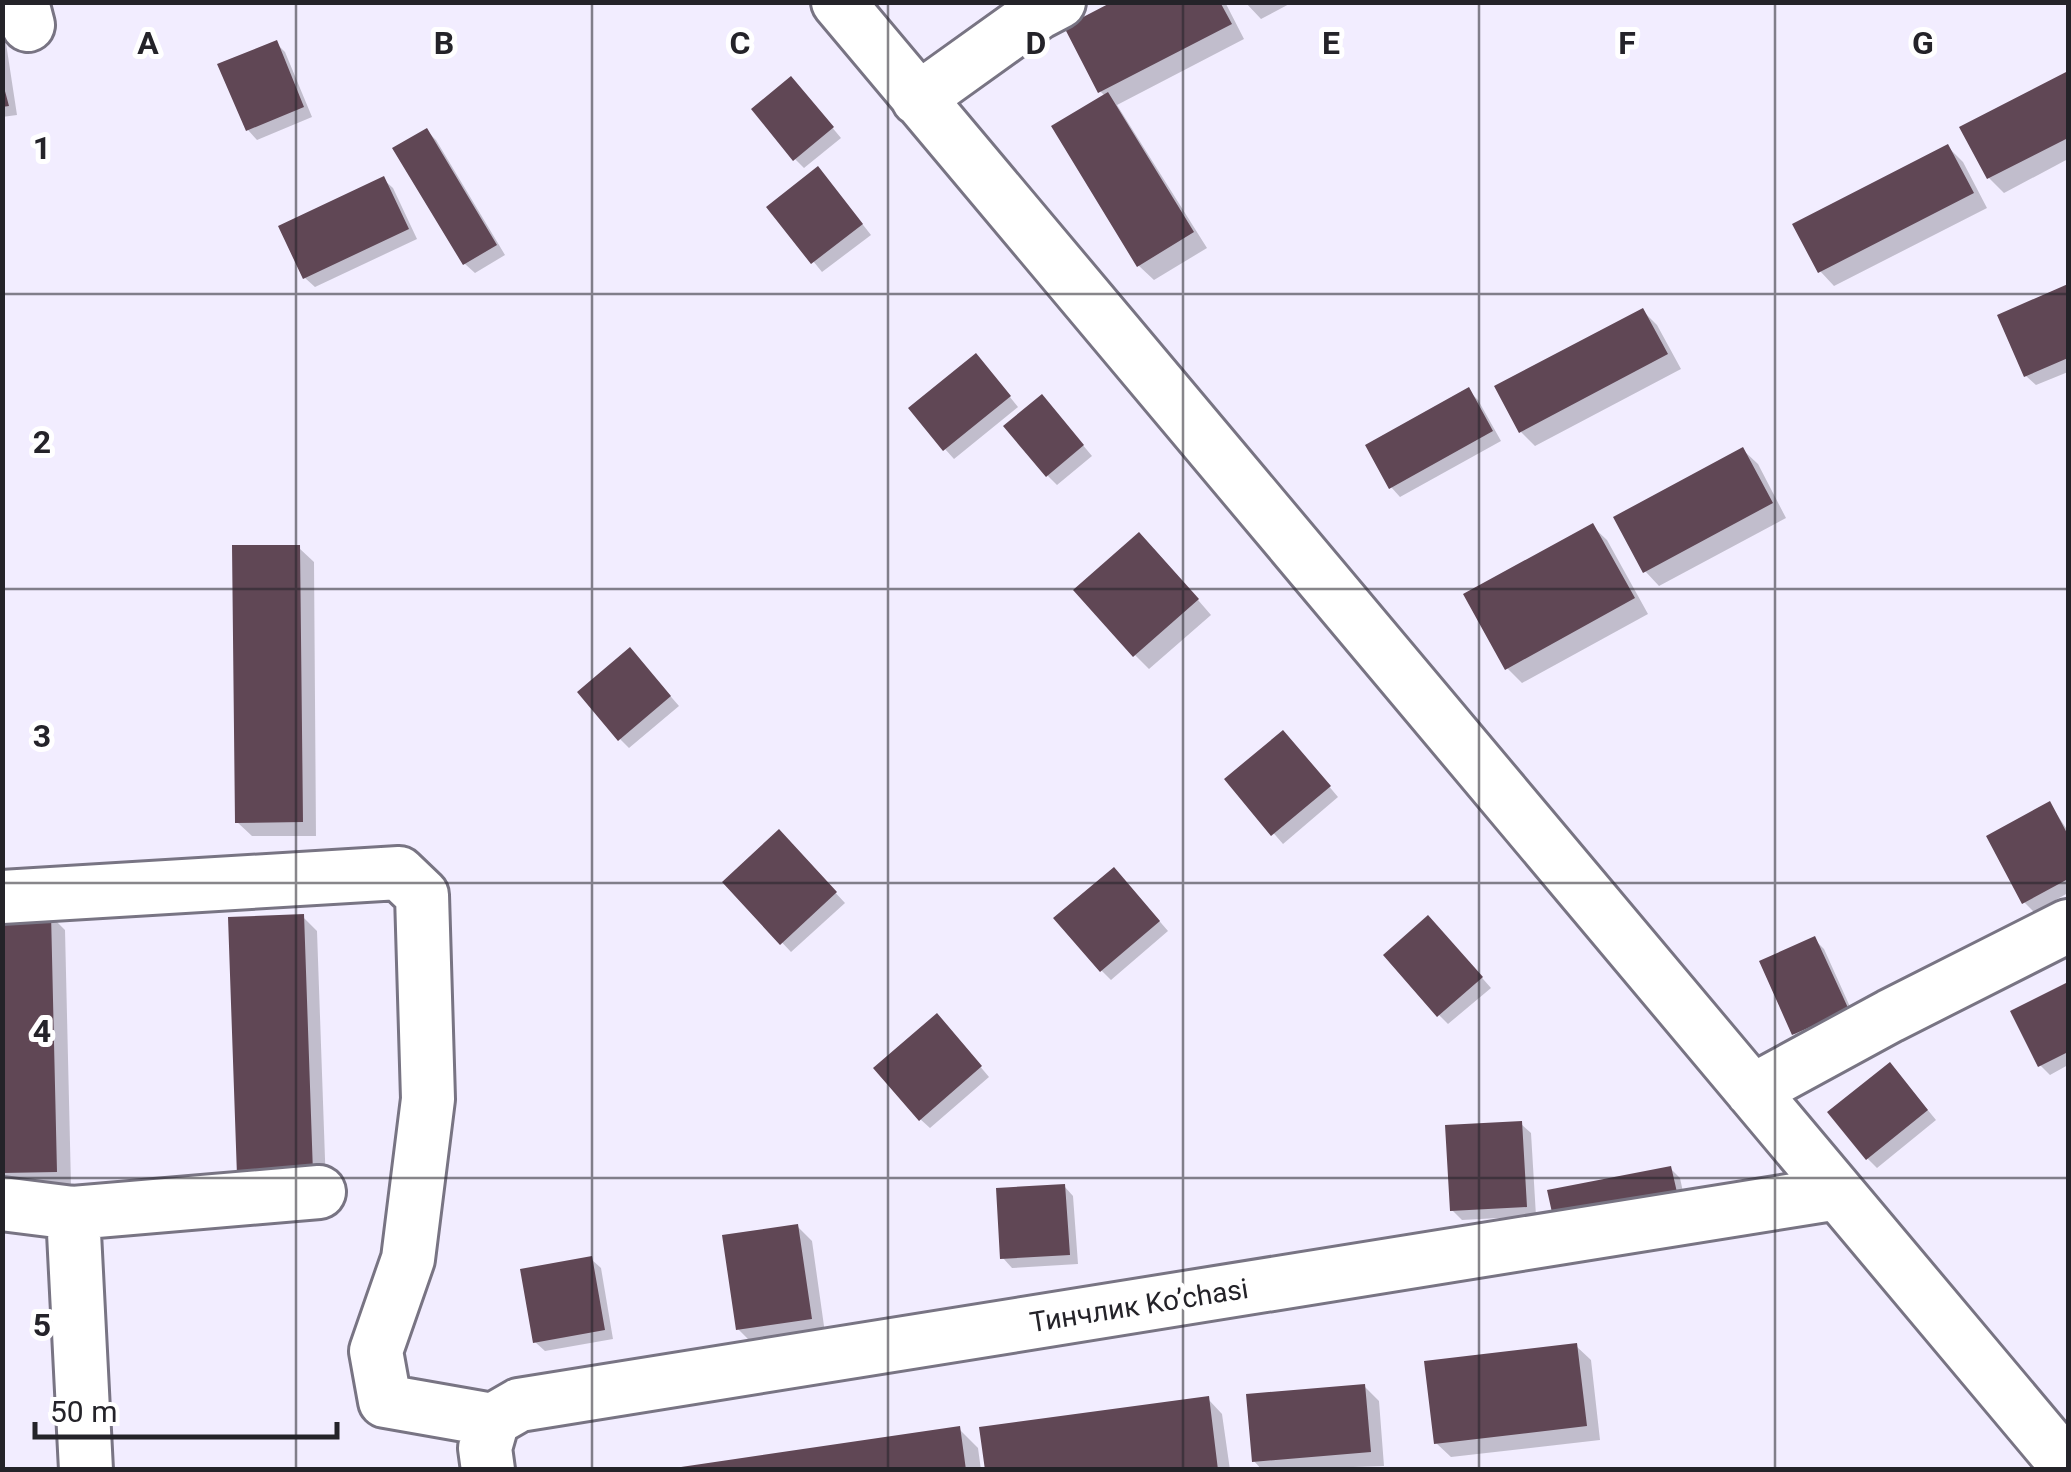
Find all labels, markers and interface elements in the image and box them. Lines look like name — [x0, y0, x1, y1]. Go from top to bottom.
text: A — [137, 24, 159, 62]
text: B — [434, 24, 454, 62]
text: C — [730, 24, 750, 62]
text: D — [1026, 24, 1046, 62]
text: E — [1322, 24, 1340, 62]
text: F — [1618, 24, 1636, 62]
text: G — [1912, 24, 1934, 62]
text: 1 — [33, 129, 51, 167]
text: 2 — [33, 423, 51, 461]
text: 3 — [33, 717, 51, 755]
text: 4 — [33, 1012, 51, 1050]
street label: Тинчлик Ko’chasi — [1028, 1272, 1251, 1339]
text: 5 — [33, 1306, 51, 1344]
scale bar — [35, 1377, 338, 1439]
text: 50 m — [50, 1394, 117, 1429]

